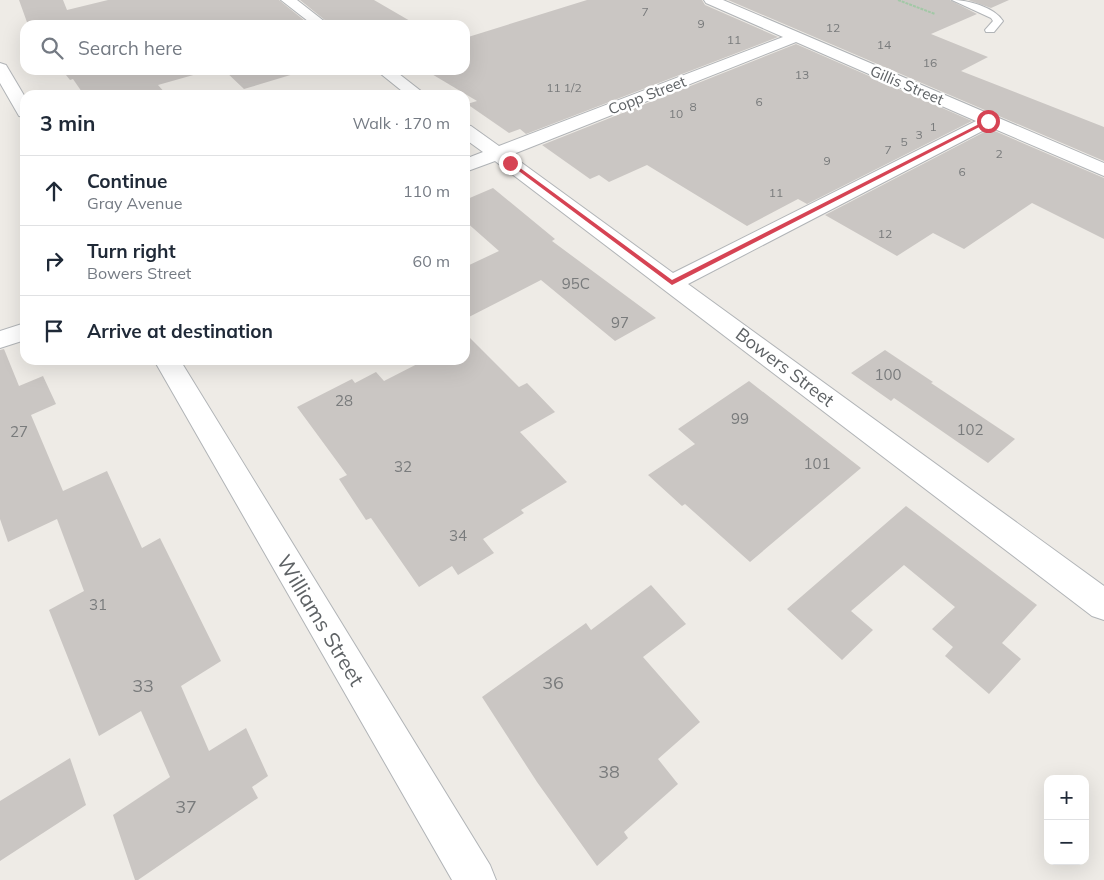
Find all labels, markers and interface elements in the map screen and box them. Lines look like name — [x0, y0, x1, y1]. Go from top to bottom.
house number: 7 — [641, 4, 649, 19]
house number: 9 — [697, 16, 705, 31]
search box — [20, 20, 470, 75]
house number: 12 — [826, 20, 840, 35]
house number: 11 — [727, 32, 741, 47]
icon: search — [38, 34, 66, 62]
text: Search here — [78, 36, 182, 60]
house number: 14 — [877, 37, 891, 52]
house number: 16 — [923, 55, 937, 70]
street label: Gillis Street — [867, 61, 947, 109]
house number: 13 — [795, 67, 809, 82]
street label: Copp Street — [605, 71, 689, 119]
house number: 11 1/2 — [546, 80, 582, 95]
house number: 6 — [755, 94, 763, 109]
house number: 8 — [689, 99, 697, 114]
house number: 10 — [669, 106, 683, 121]
text: 3 min — [40, 110, 95, 136]
route start — [977, 110, 1000, 133]
text: Walk · 170 m — [352, 113, 450, 133]
house number: 1 — [929, 119, 937, 134]
house number: 3 — [915, 127, 923, 142]
house number: 5 — [900, 134, 908, 149]
house number: 7 — [884, 142, 892, 157]
house number: 2 — [995, 146, 1003, 161]
route end — [499, 152, 522, 175]
house number: 9 — [823, 153, 831, 168]
house number: 6 — [958, 164, 966, 179]
text: Continue — [87, 169, 167, 193]
icon: ahead — [40, 177, 68, 205]
text: 110 m — [403, 181, 450, 201]
house number: 11 — [769, 185, 783, 200]
text: Gray Avenue — [87, 193, 182, 213]
house number: 12 — [878, 226, 892, 241]
text: Turn right — [87, 239, 176, 263]
icon: right — [40, 247, 68, 275]
text: 60 m — [413, 251, 450, 271]
text: Bowers Street — [87, 263, 191, 283]
house number: 95C — [562, 274, 590, 293]
house number: 97 — [611, 313, 629, 332]
icon: arrive — [40, 317, 68, 345]
text: Arrive at destination — [87, 319, 273, 343]
street label: Bowers Street — [731, 322, 839, 412]
house number: 100 — [874, 365, 902, 384]
house number: 28 — [335, 391, 353, 410]
house number: 99 — [731, 409, 749, 428]
house number: 102 — [956, 420, 984, 439]
house number: 27 — [10, 422, 28, 441]
house number: 101 — [803, 454, 831, 473]
house number: 32 — [394, 457, 412, 476]
house number: 34 — [449, 526, 467, 545]
street label: Williams Street — [272, 550, 370, 690]
house number: 31 — [89, 595, 107, 614]
house number: 36 — [542, 671, 564, 694]
house number: 33 — [132, 674, 154, 697]
house number: 38 — [598, 760, 620, 783]
map controls — [1044, 775, 1089, 865]
button: + — [1044, 775, 1089, 820]
house number: 37 — [175, 795, 197, 818]
button: − — [1044, 820, 1089, 865]

